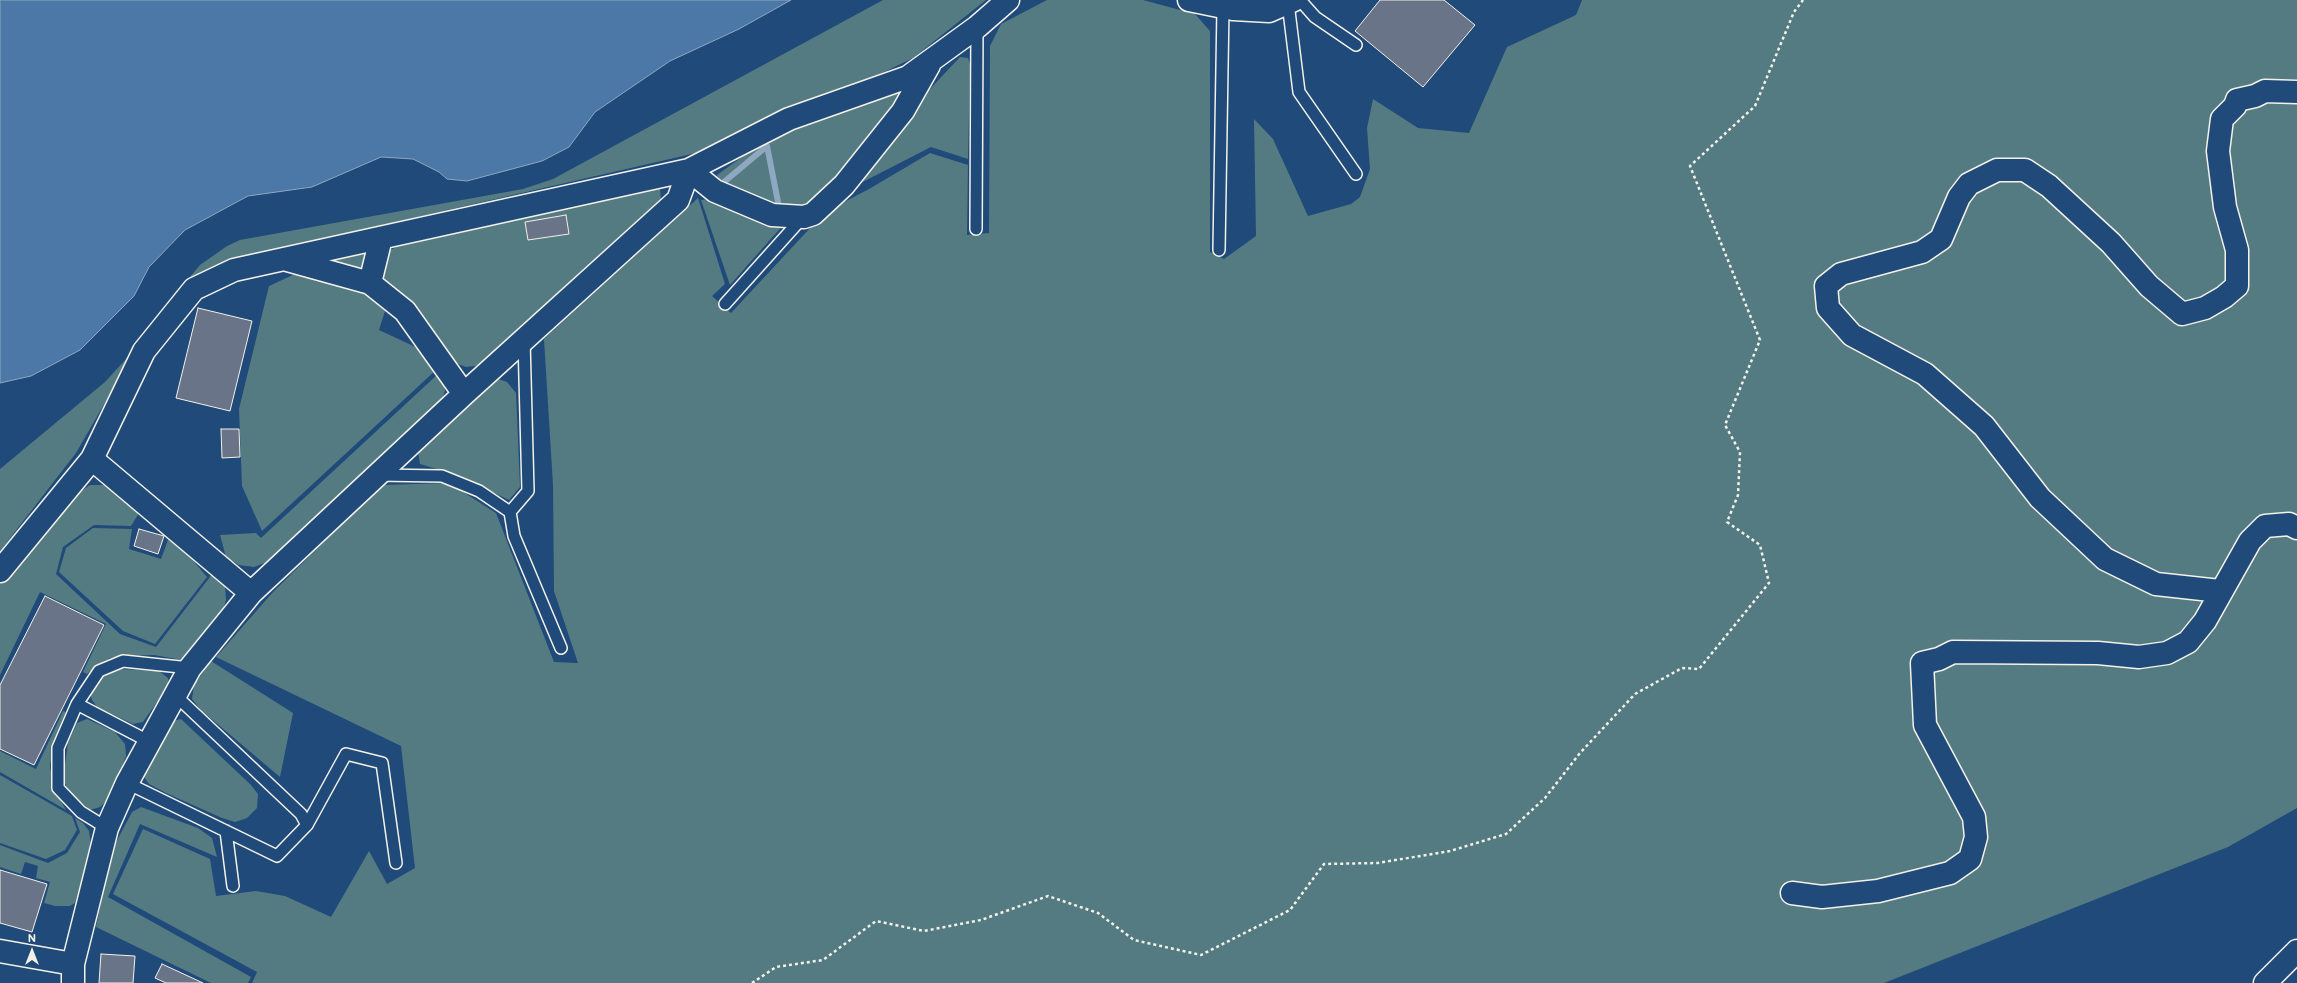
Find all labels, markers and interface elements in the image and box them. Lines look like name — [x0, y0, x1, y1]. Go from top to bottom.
north arrow — [12, 931, 52, 971]
text: N — [28, 932, 36, 945]

